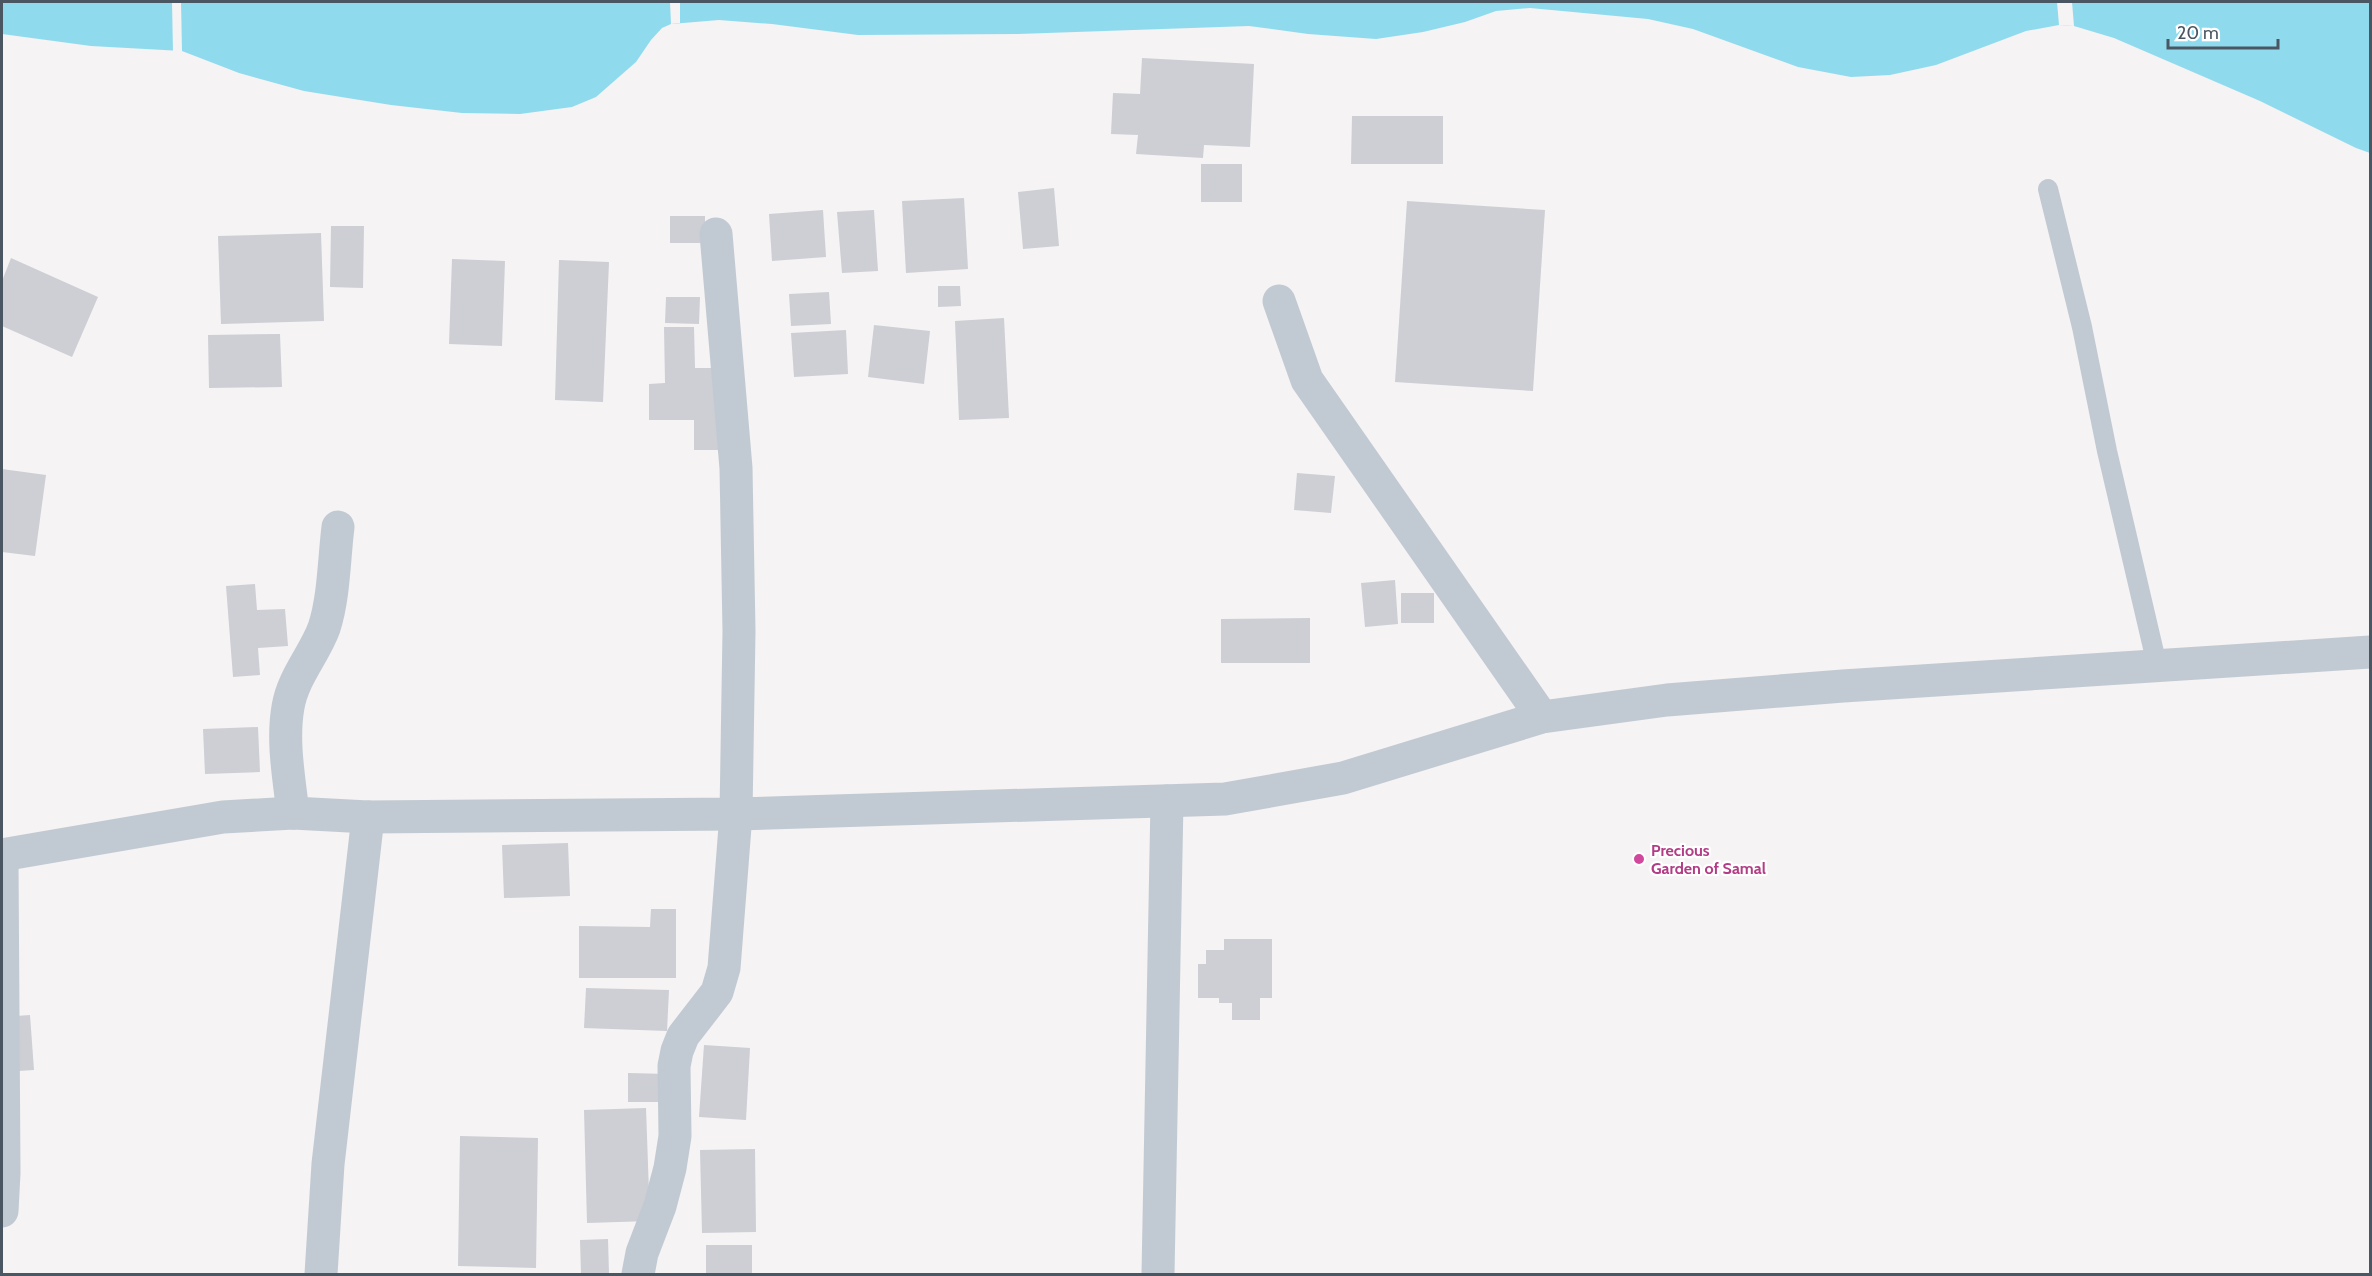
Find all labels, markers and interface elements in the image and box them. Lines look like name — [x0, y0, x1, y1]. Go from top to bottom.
scale bar — [2168, 12, 2278, 50]
text: 20 m — [2177, 22, 2219, 44]
place label: Precious Garden of Samal — [1651, 841, 1766, 878]
marker: Precious Garden of Samal — [1632, 852, 1646, 866]

